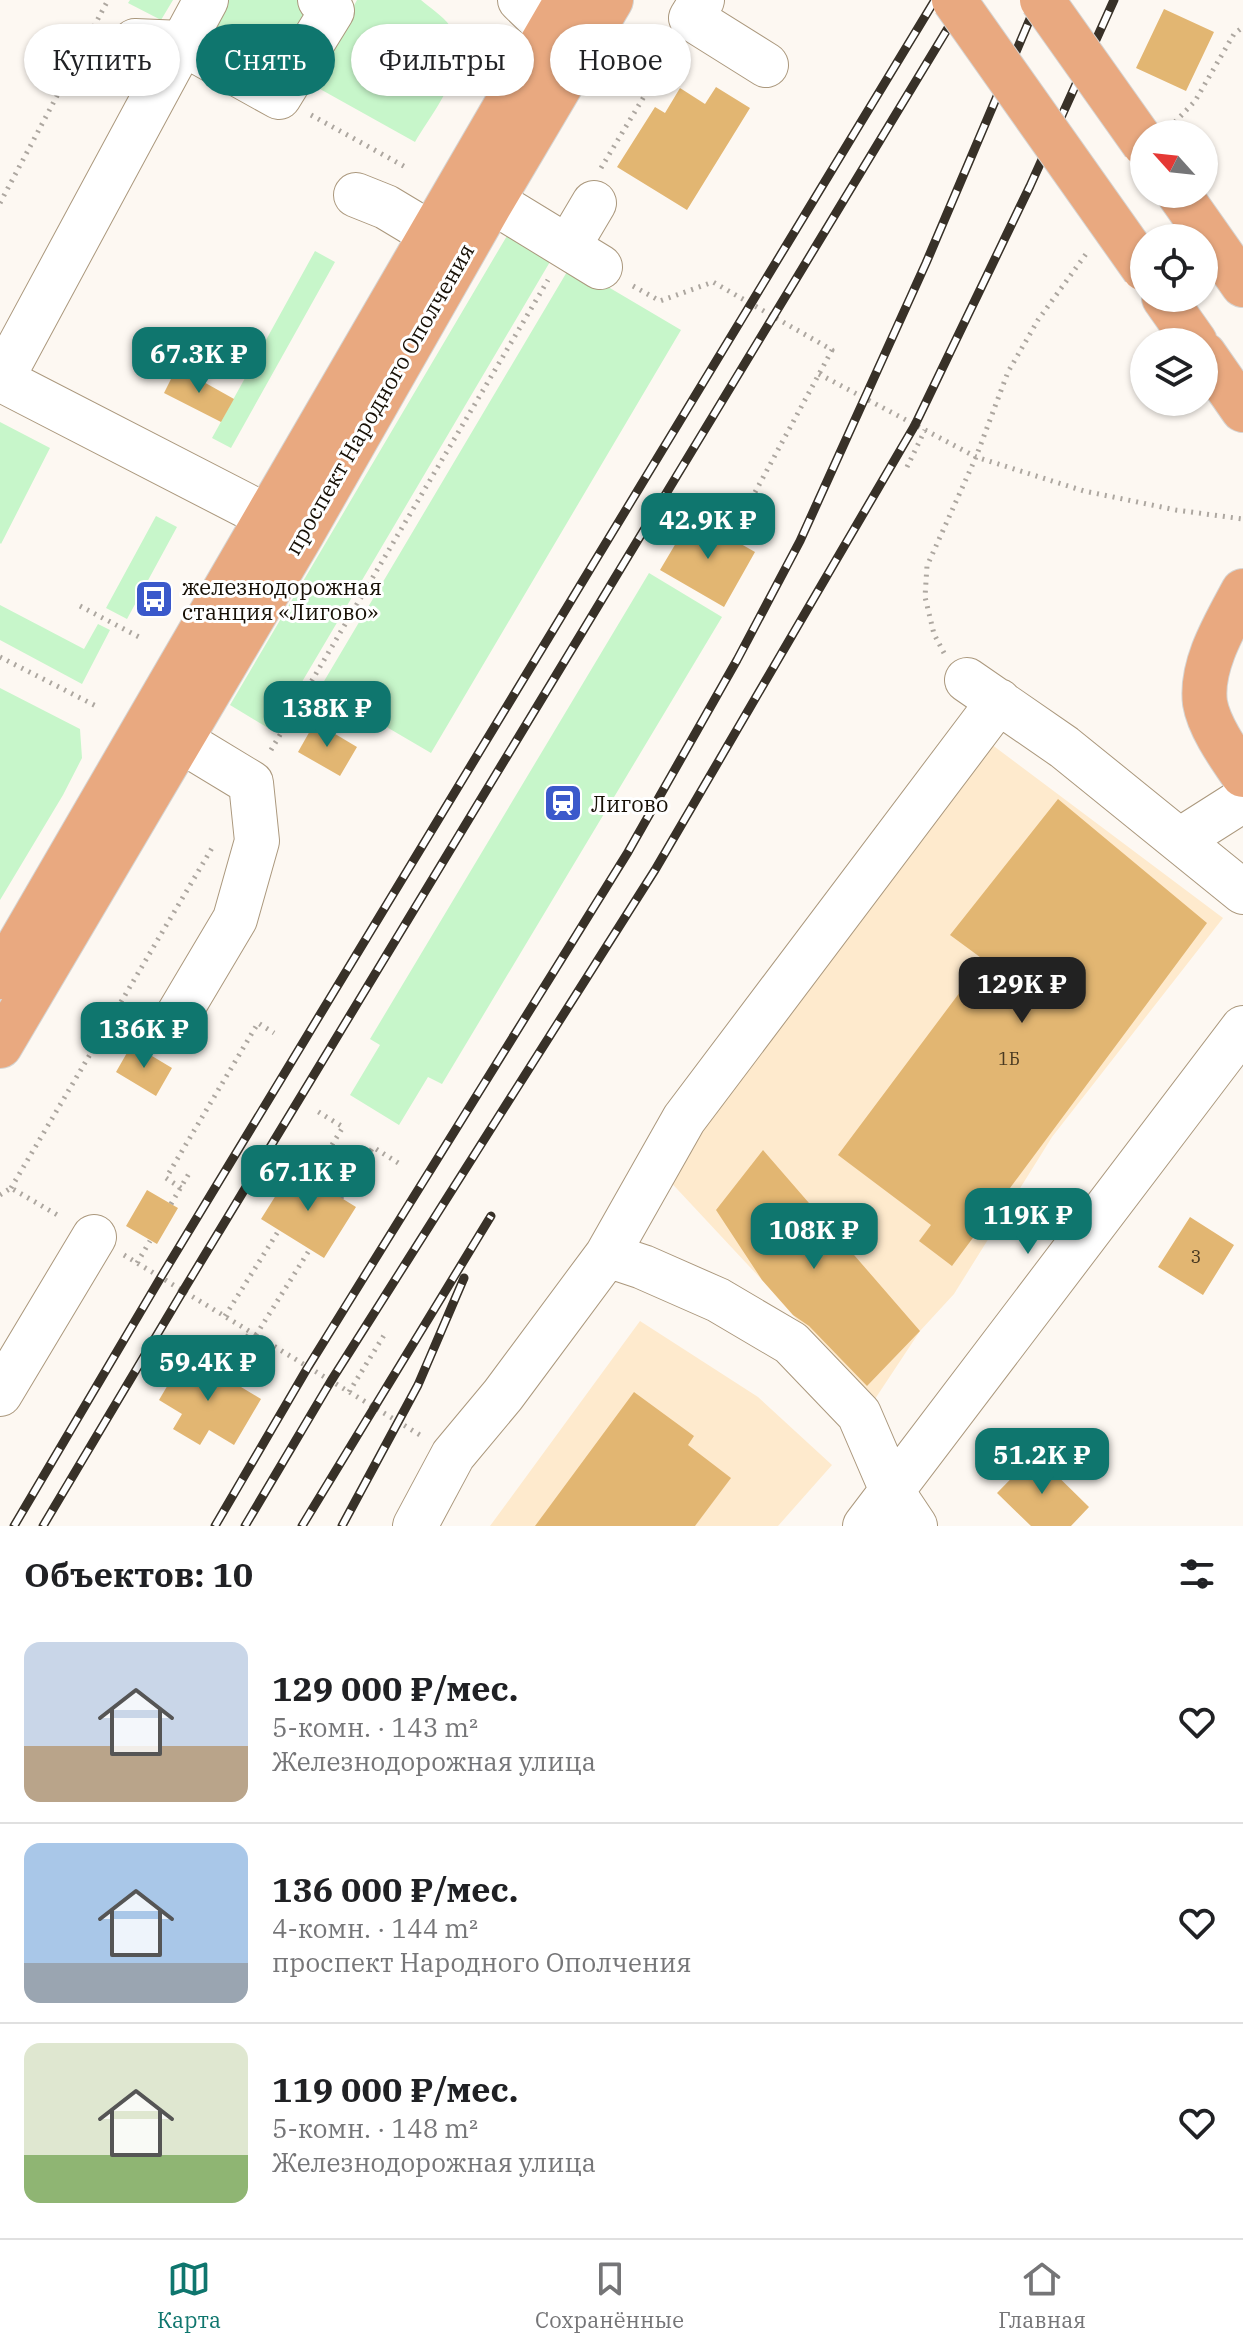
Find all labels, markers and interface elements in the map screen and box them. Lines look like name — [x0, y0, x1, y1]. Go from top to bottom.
chip: Купить — [24, 24, 180, 96]
chip: Снять — [196, 24, 335, 96]
chip: Фильтры — [351, 24, 534, 96]
chip: Новое — [550, 24, 691, 96]
north arrow — [1130, 120, 1218, 208]
map controls — [1130, 120, 1218, 416]
button: locate — [1130, 224, 1218, 312]
street label: проспект Народного Ополчения — [278, 238, 480, 560]
pin: 67.3K ₽ — [125, 327, 273, 395]
button: layers — [1130, 328, 1218, 416]
text: 67.3K ₽ — [150, 336, 248, 370]
pin: 42.9K ₽ — [634, 493, 782, 561]
text: 42.9K ₽ — [659, 502, 757, 536]
place label: железнодорожная станция «Лигово» — [182, 572, 382, 626]
bus stop icon: железнодорожная станция «Лигово» — [133, 578, 175, 620]
pin: 138K ₽ — [262, 681, 392, 749]
text: 138K ₽ — [282, 690, 372, 724]
station icon: Лигово — [542, 782, 584, 824]
place label: Лигово — [591, 789, 668, 818]
pin: 129K ₽ — [957, 957, 1087, 1025]
text: 129K ₽ — [977, 966, 1067, 1000]
pin: 136K ₽ — [79, 1002, 209, 1070]
text: 136K ₽ — [99, 1011, 189, 1045]
house number: 1Б — [998, 1047, 1020, 1070]
pin: 67.1K ₽ — [234, 1145, 382, 1213]
text: 67.1K ₽ — [259, 1154, 357, 1188]
pin: 119K ₽ — [963, 1188, 1093, 1256]
text: 119K ₽ — [983, 1197, 1073, 1231]
pin: 108K ₽ — [749, 1203, 879, 1271]
text: 108K ₽ — [769, 1212, 859, 1246]
house number: 3 — [1191, 1245, 1201, 1268]
pin: 59.4K ₽ — [134, 1335, 282, 1403]
text: 59.4K ₽ — [159, 1344, 257, 1378]
pin: 51.2K ₽ — [968, 1428, 1116, 1496]
text: 51.2K ₽ — [993, 1437, 1091, 1471]
text: Объектов: 10 — [24, 1552, 253, 1596]
icon: filters — [1175, 1552, 1219, 1596]
text: 129 000 ₽/мес. — [272, 1666, 518, 1710]
icon: home — [88, 1674, 184, 1770]
icon: heart — [1175, 1700, 1219, 1744]
text: 5-комн. · 143 m² — [272, 1710, 478, 1744]
text: Железнодорожная улица — [272, 1744, 596, 1778]
text: 136 000 ₽/мес. — [272, 1867, 518, 1911]
icon: home — [88, 1875, 184, 1971]
icon: heart — [1175, 1901, 1219, 1945]
text: 4-комн. · 144 m² — [272, 1911, 478, 1945]
text: проспект Народного Ополчения — [272, 1945, 691, 1979]
text: 119 000 ₽/мес. — [272, 2067, 518, 2111]
icon: home — [88, 2075, 184, 2171]
icon: heart — [1175, 2101, 1219, 2145]
text: 5-комн. · 148 m² — [272, 2111, 478, 2145]
text: Железнодорожная улица — [272, 2145, 596, 2179]
tab: Карта — [157, 2257, 221, 2334]
tab: Сохранённые — [535, 2257, 684, 2334]
tab: Главная — [998, 2257, 1086, 2334]

